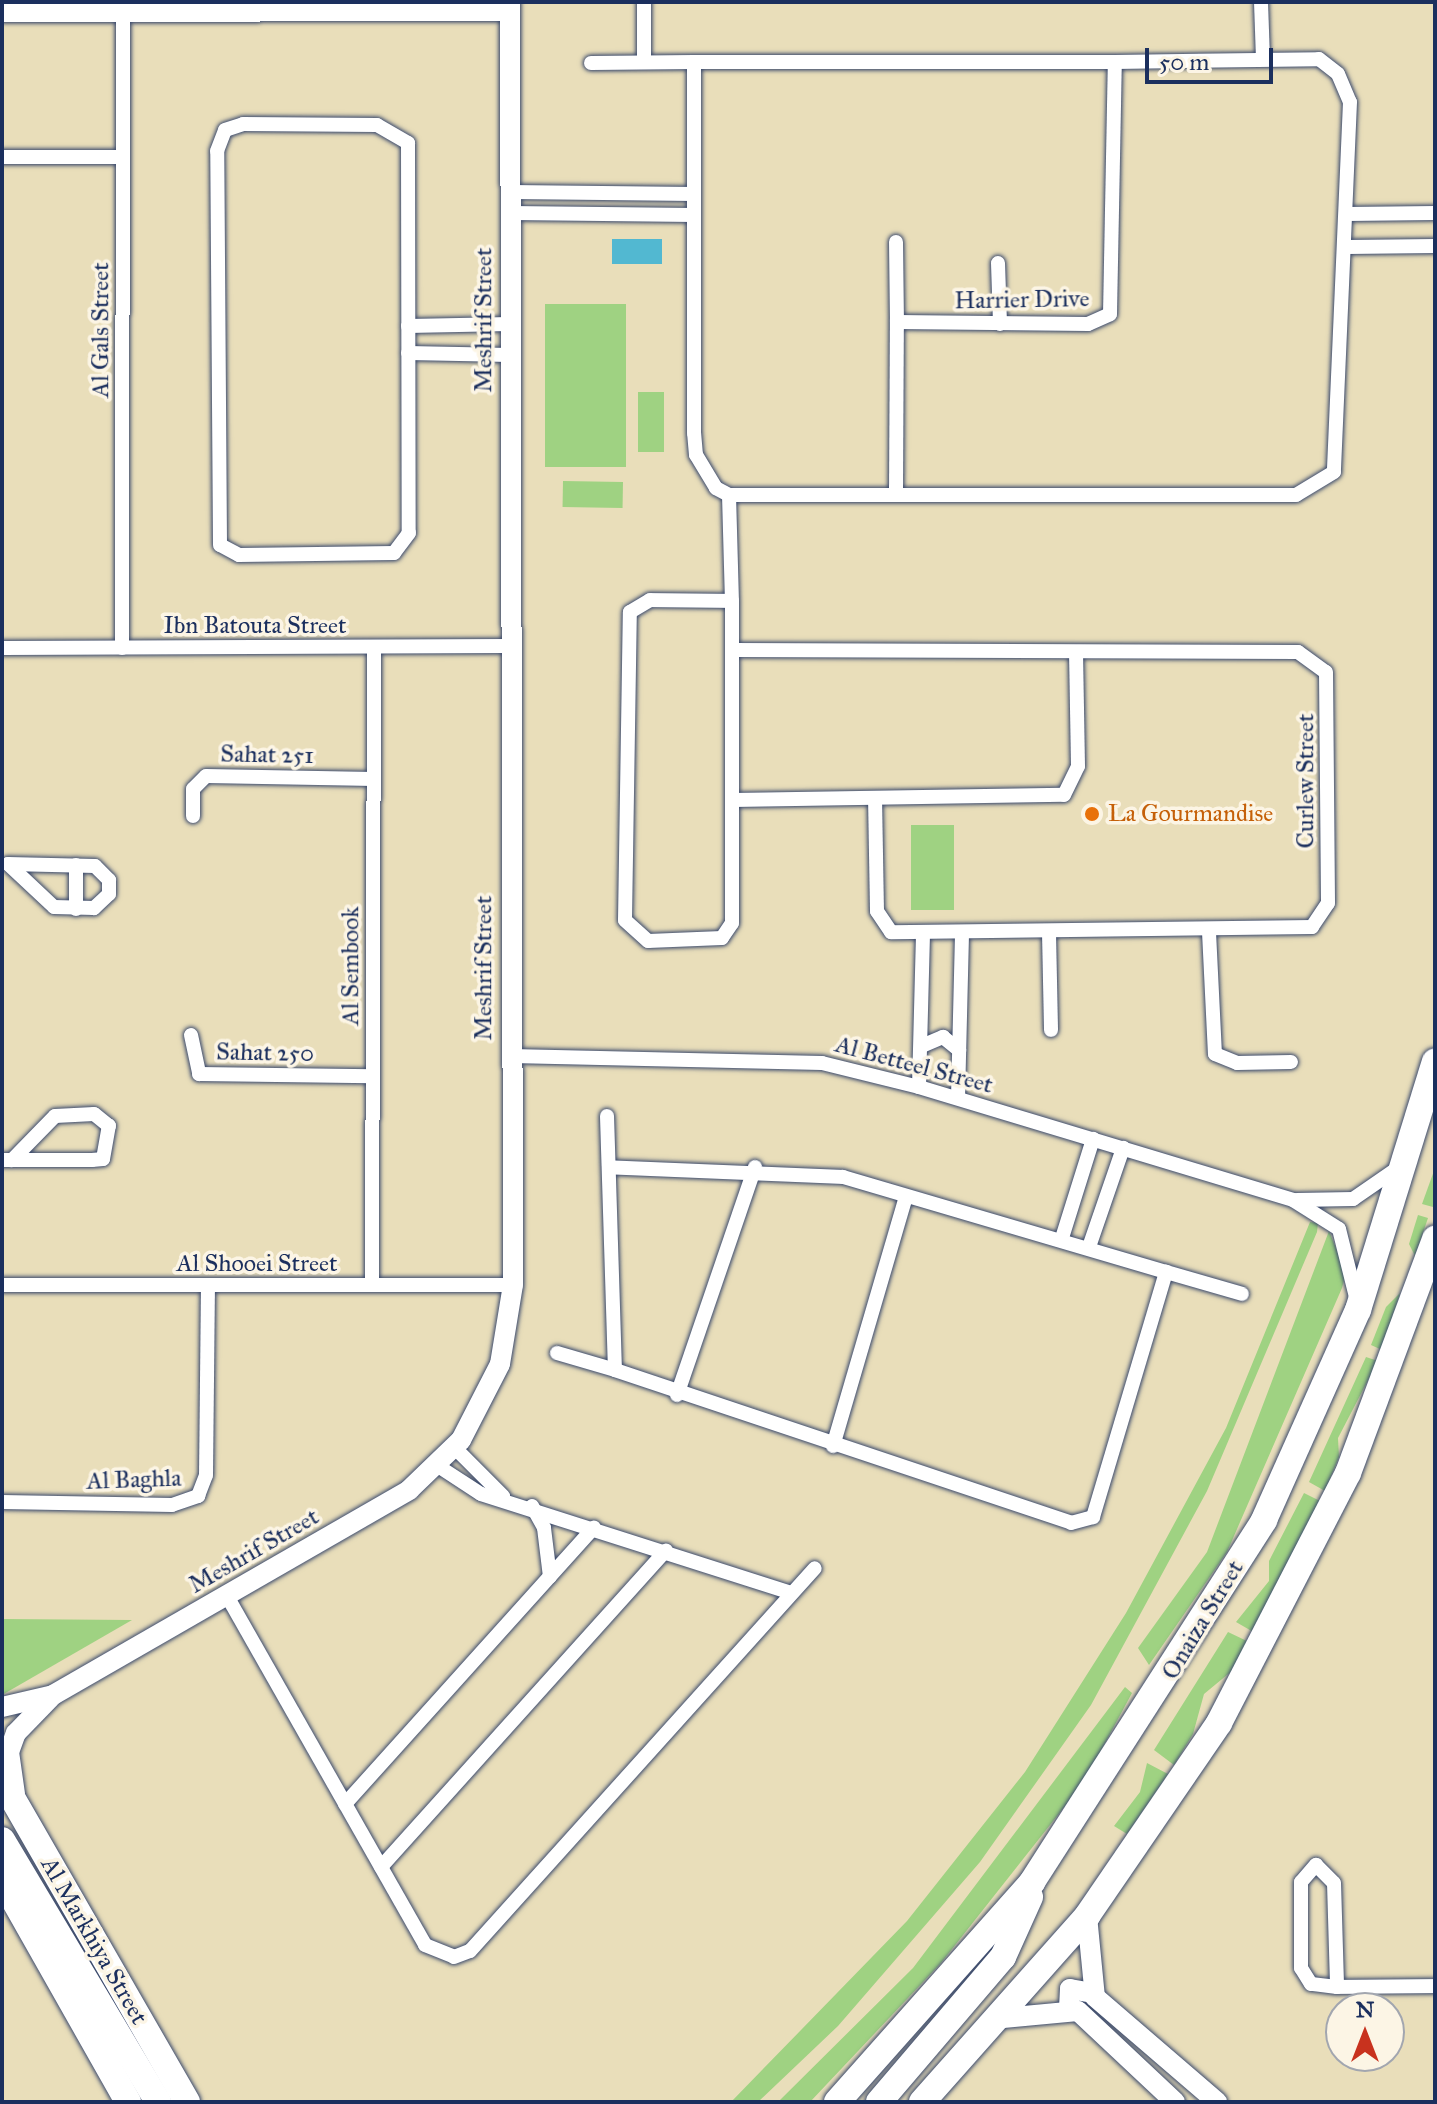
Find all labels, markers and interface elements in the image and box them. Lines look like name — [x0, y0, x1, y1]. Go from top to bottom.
scale bar — [1149, 32, 1277, 82]
text: 50 m — [1159, 47, 1209, 77]
street label: Meshrif Street — [470, 247, 498, 393]
street label: Al Gals Street — [87, 262, 115, 398]
street label: Harrier Drive — [954, 284, 1090, 316]
street label: Ibn Batouta Street — [163, 612, 347, 640]
street label: Curlew Street — [1292, 714, 1320, 848]
street label: Sahat 251 — [220, 740, 314, 770]
place label: La Gourmandise — [1108, 800, 1273, 828]
marker: La Gourmandise — [1083, 805, 1101, 823]
street label: Meshrif Street — [470, 895, 498, 1041]
street label: Al Sembook — [337, 907, 365, 1025]
street label: Al Betteel Street — [832, 1030, 996, 1100]
street label: Sahat 250 — [216, 1038, 314, 1068]
street label: Al Shooei Street — [177, 1250, 337, 1278]
street label: Al Baghla — [86, 1464, 182, 1496]
street label: Meshrif Street — [184, 1502, 324, 1600]
street label: Onaiza Street — [1156, 1555, 1250, 1685]
street label: Al Markhiya Street — [34, 1852, 154, 2030]
north arrow — [1325, 1992, 1405, 2072]
text: N — [1356, 1996, 1374, 2023]

